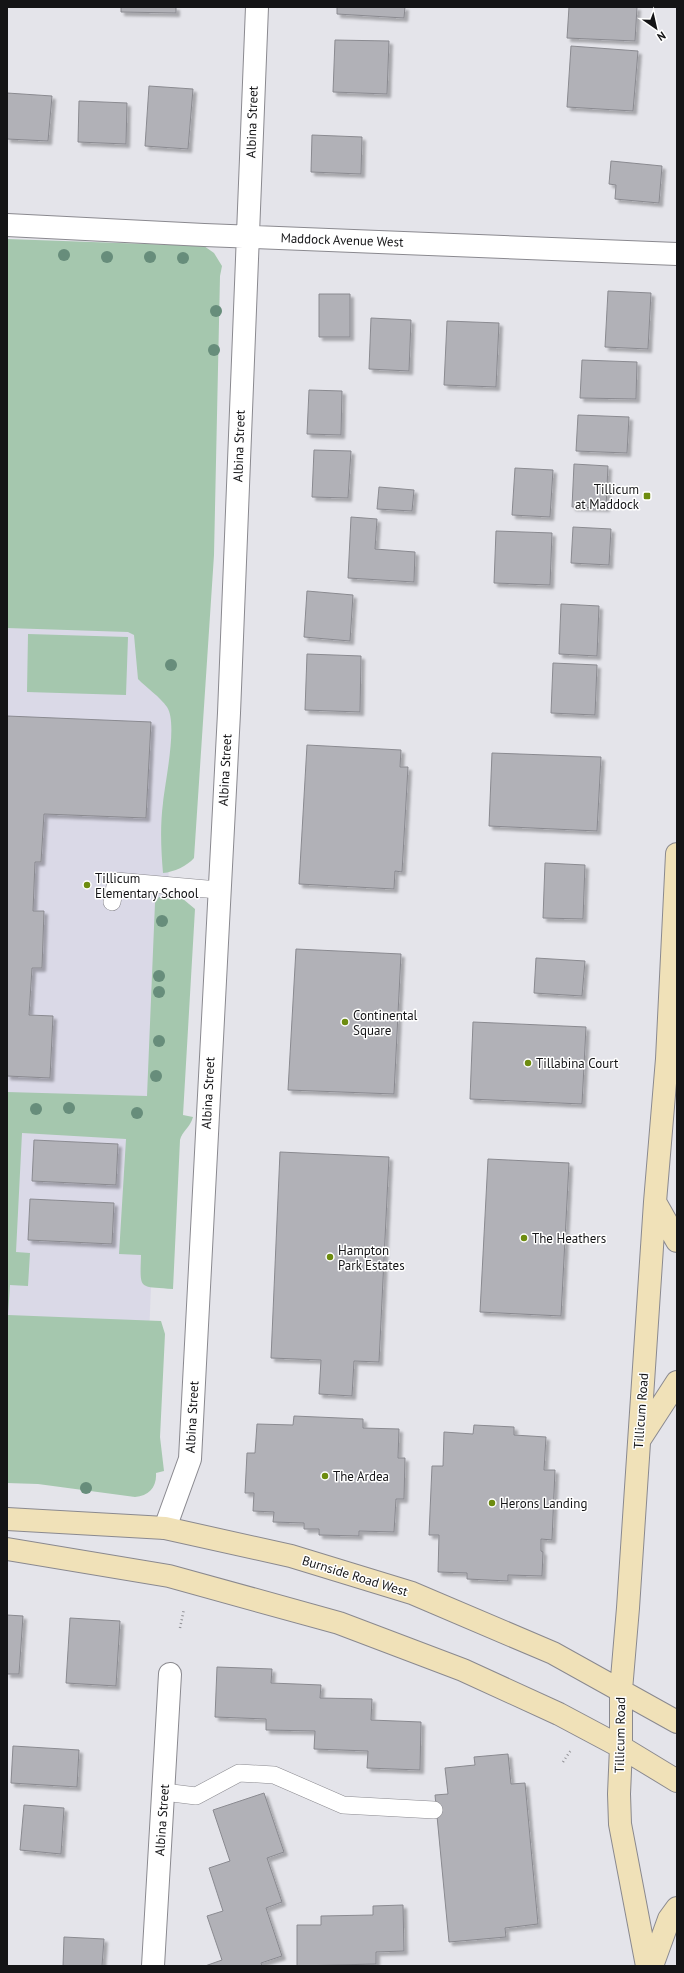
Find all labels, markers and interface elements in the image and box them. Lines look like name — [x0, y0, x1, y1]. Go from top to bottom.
north arrow — [636, 8, 676, 48]
text: N — [655, 28, 669, 44]
street label: Albina Street — [242, 85, 262, 158]
street label: Maddock Avenue West — [280, 229, 404, 251]
street label: Albina Street — [229, 409, 249, 482]
place label: Tillicum at Maddock — [575, 481, 640, 513]
marker: Tillicum at Maddock — [642, 491, 652, 501]
street label: Albina Street — [215, 733, 235, 806]
place label: Tillicum Elementary School — [95, 870, 199, 902]
marker: Tillicum Elementary School — [82, 880, 92, 890]
place label: Continental Square — [353, 1007, 418, 1039]
marker: Continental Square — [340, 1017, 350, 1027]
place label: Tillabina Court — [536, 1055, 619, 1072]
street label: Albina Street — [198, 1056, 218, 1129]
marker: Tillabina Court — [523, 1058, 533, 1068]
place label: The Heathers — [532, 1230, 606, 1247]
marker: The Heathers — [519, 1233, 529, 1243]
place label: Hampton Park Estates — [338, 1242, 405, 1274]
marker: Hampton Park Estates — [325, 1252, 335, 1262]
street label: Tillicum Road — [630, 1372, 652, 1450]
street label: Albina Street — [182, 1380, 202, 1453]
place label: The Ardea — [333, 1468, 389, 1485]
marker: The Ardea — [320, 1471, 330, 1481]
place label: Herons Landing — [500, 1495, 587, 1512]
marker: Herons Landing — [487, 1498, 497, 1508]
street label: Burnside Road West — [300, 1552, 410, 1600]
street label: Tillicum Road — [611, 1697, 629, 1773]
street label: Albina Street — [151, 1783, 173, 1857]

